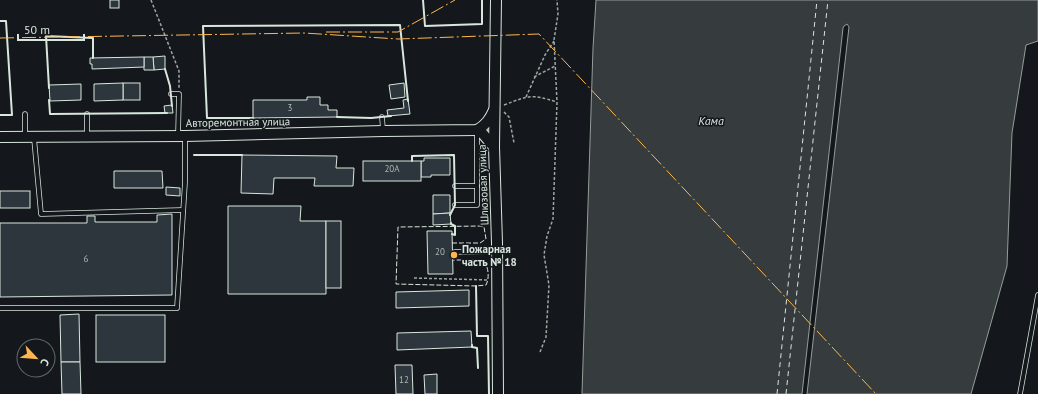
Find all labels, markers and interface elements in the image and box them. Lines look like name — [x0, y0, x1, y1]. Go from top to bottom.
scale bar — [18, 16, 84, 42]
text: 50 m — [24, 22, 50, 37]
house number: 3 — [288, 102, 293, 113]
water label: Кама — [698, 113, 724, 128]
street label: Авторемонтная улица — [186, 114, 290, 130]
street label: Шлюзовая улица — [475, 144, 491, 226]
house number: 20А — [384, 163, 400, 174]
place label: Пожарная часть № 18 — [462, 242, 517, 269]
house number: 20 — [435, 246, 445, 257]
marker: Пожарная часть № 18 — [449, 250, 459, 260]
house number: 6 — [84, 253, 89, 264]
north arrow — [16, 338, 56, 378]
text: С — [37, 357, 53, 368]
house number: 12 — [399, 374, 409, 385]

